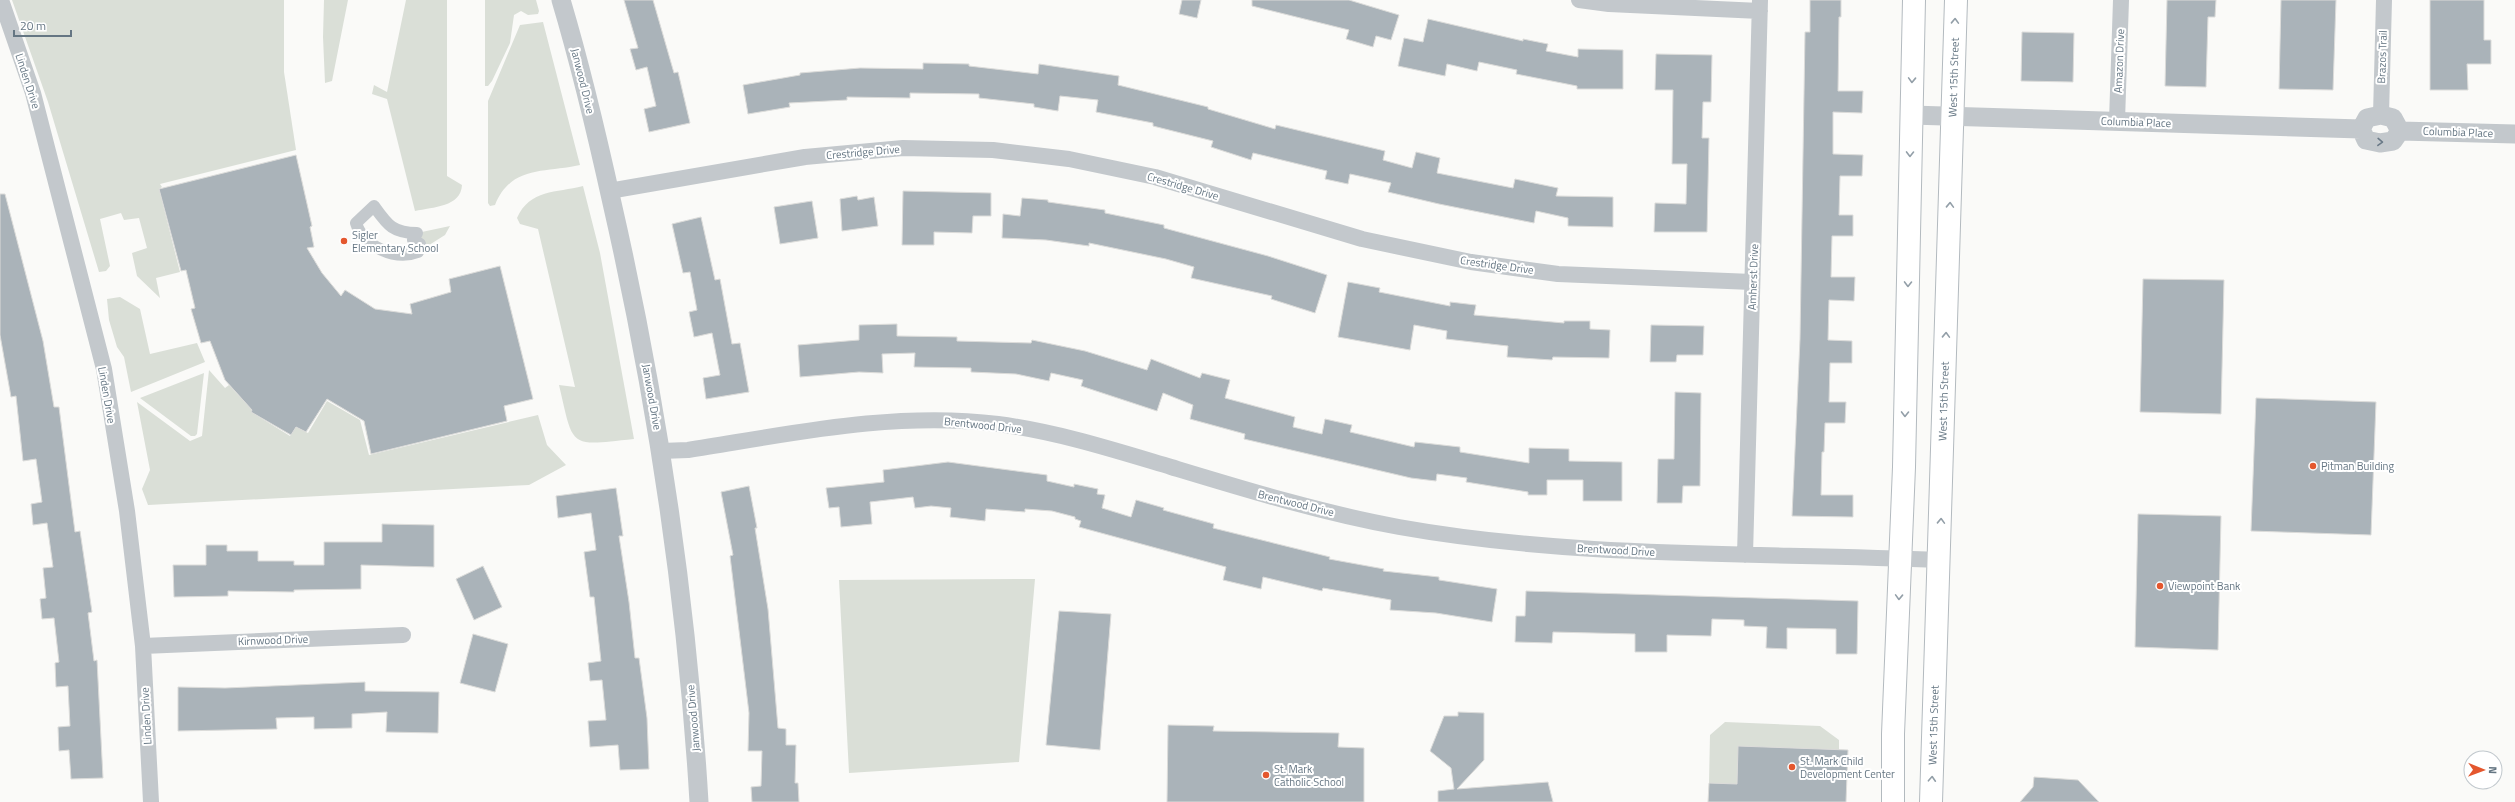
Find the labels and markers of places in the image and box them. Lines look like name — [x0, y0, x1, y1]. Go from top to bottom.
place label: Sigler Elementary School — [352, 227, 439, 256]
marker: Sigler Elementary School — [339, 236, 349, 246]
place label: Pitman Building — [2321, 458, 2395, 474]
marker: Pitman Building — [2308, 461, 2318, 471]
place label: Viewpoint Bank — [2168, 578, 2241, 594]
marker: Viewpoint Bank — [2155, 581, 2165, 591]
place label: St. Mark Child Development Center — [1800, 753, 1895, 782]
place label: St. Mark Catholic School — [1274, 761, 1344, 790]
marker: St. Mark Child Development Center — [1787, 762, 1797, 772]
marker: St. Mark Catholic School — [1261, 770, 1271, 780]

